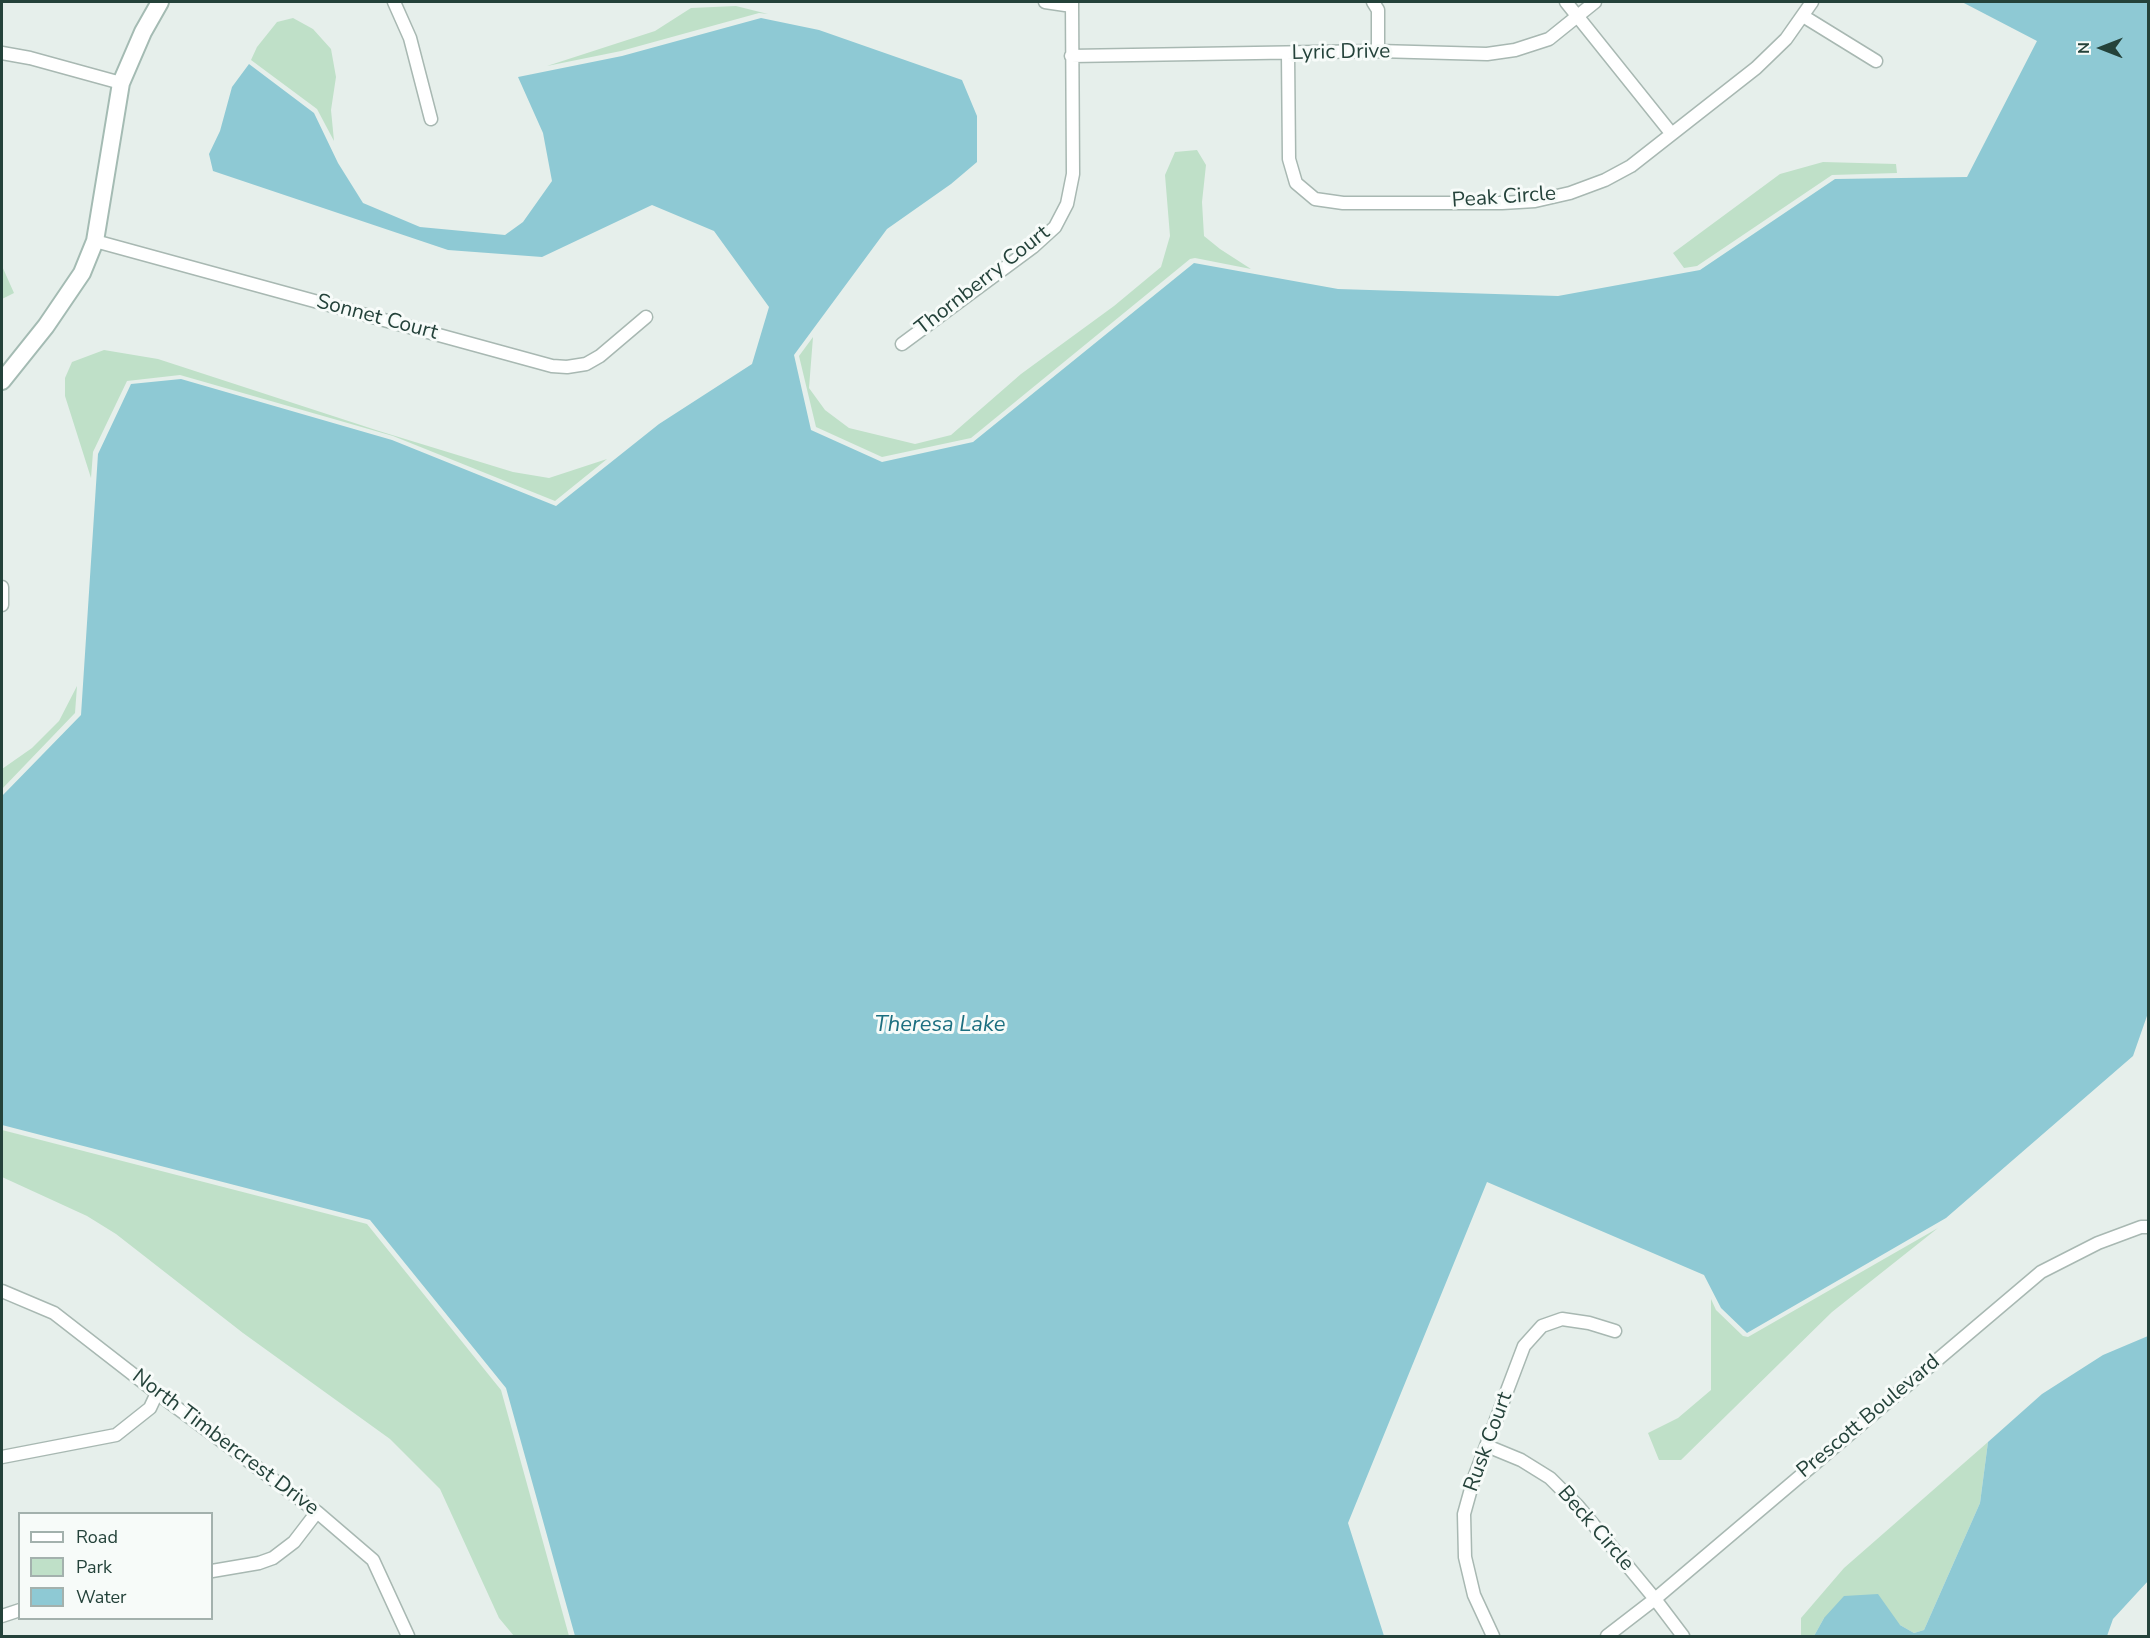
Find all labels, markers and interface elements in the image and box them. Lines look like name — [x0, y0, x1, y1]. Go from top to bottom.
north arrow — [2072, 18, 2132, 78]
street label: Lyric Drive — [1291, 40, 1391, 66]
text: N — [2073, 42, 2095, 54]
street label: Peak Circle — [1451, 182, 1557, 214]
street label: Thornberry Court — [911, 221, 1055, 341]
street label: Sonnet Court — [314, 290, 440, 346]
water label: Theresa Lake — [875, 1013, 1005, 1039]
street label: Prescott Boulevard — [1792, 1350, 1946, 1484]
street label: North Timbercrest Drive — [127, 1365, 323, 1521]
street label: Rusk Court — [1459, 1389, 1519, 1495]
street label: Beck Circle — [1551, 1481, 1639, 1577]
legend — [18, 1512, 213, 1620]
text: Road — [76, 1525, 118, 1549]
text: Park — [76, 1555, 112, 1579]
text: Water — [76, 1585, 127, 1609]

